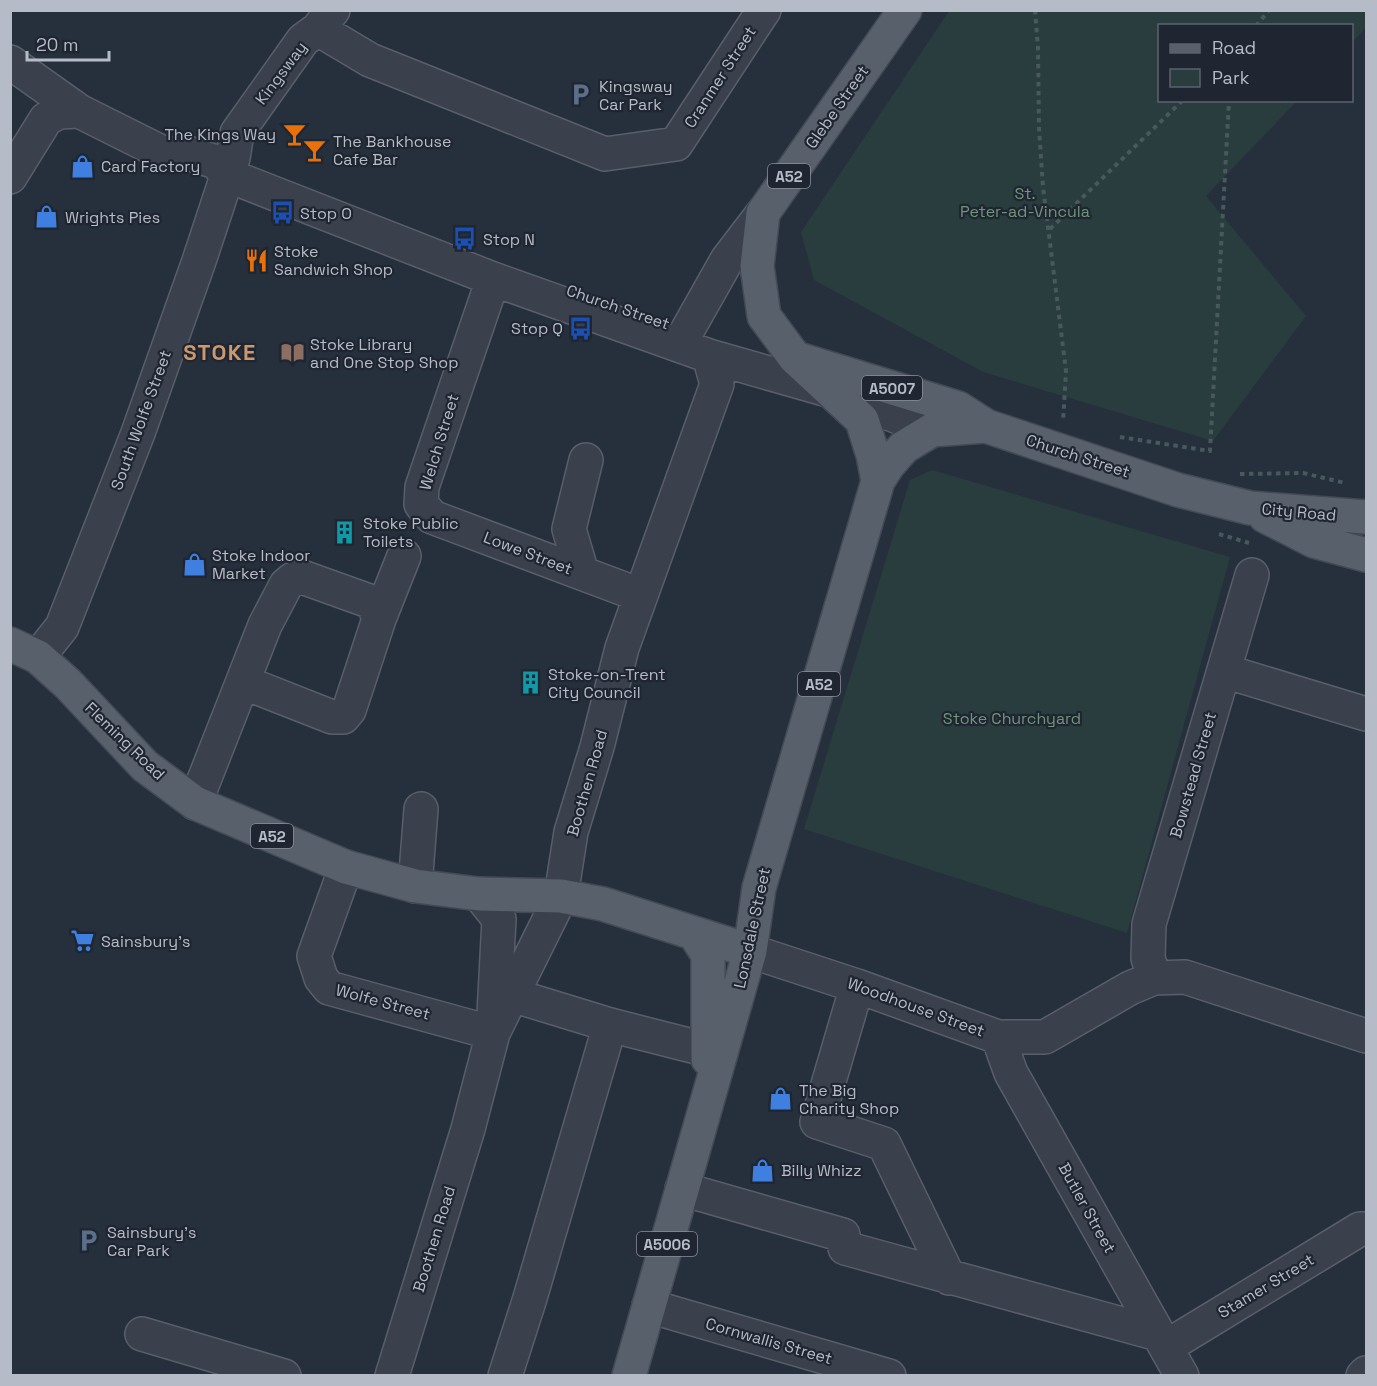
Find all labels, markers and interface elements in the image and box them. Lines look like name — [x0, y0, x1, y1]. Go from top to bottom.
street label: Cranmer Street — [679, 22, 761, 132]
scale bar — [27, 24, 110, 62]
legend — [1158, 24, 1353, 102]
text: 20 m — [36, 33, 79, 56]
text: Road — [1212, 36, 1256, 59]
street label: Kingsway — [250, 37, 312, 109]
street label: Glebe Street — [801, 61, 873, 153]
text: Park — [1212, 66, 1250, 89]
place label: Kingsway Car Park — [599, 76, 673, 115]
parking icon: Kingsway Car Park — [568, 82, 594, 108]
bar icon: The Kings Way — [281, 121, 307, 147]
place label: The Kings Way — [164, 124, 276, 145]
place label: The Bankhouse Cafe Bar — [333, 131, 451, 170]
bar icon: The Bankhouse Cafe Bar — [302, 137, 328, 163]
shop icon: Card Factory — [70, 153, 96, 179]
place label: Card Factory — [101, 156, 200, 177]
road number: A52 — [768, 164, 810, 188]
park label: St. Peter-ad-Vincula — [960, 183, 1090, 222]
bus stop icon: Stop O — [269, 200, 295, 226]
place label: Stop O — [300, 203, 352, 224]
shop icon: Wrights Pies — [34, 204, 60, 230]
place label: Wrights Pies — [65, 207, 160, 228]
bus stop icon: Stop N — [452, 226, 478, 252]
place label: Stop N — [483, 229, 535, 250]
place label: Stoke Sandwich Shop — [274, 241, 393, 280]
restaurant icon: Stoke Sandwich Shop — [243, 247, 269, 273]
street label: Church Street — [564, 280, 672, 334]
bus stop icon: Stop Q — [568, 315, 594, 341]
place label: Stop Q — [511, 318, 563, 339]
place label: Stoke Library and One Stop Shop — [310, 334, 459, 373]
district label: STOKE — [183, 338, 257, 366]
library icon: Stoke Library and One Stop Shop — [279, 340, 305, 366]
street label: South Wolfe Street — [106, 347, 176, 493]
road number: A5007 — [862, 376, 922, 400]
street label: Welch Street — [414, 391, 464, 493]
street label: Church Street — [1023, 429, 1133, 483]
street label: City Road — [1261, 498, 1337, 526]
place label: Stoke Public Toilets — [363, 513, 459, 552]
building icon: Stoke Public Toilets — [332, 519, 358, 545]
street label: Lowe Street — [481, 526, 575, 580]
place label: Stoke Indoor Market — [212, 545, 310, 584]
shop icon: Stoke Indoor Market — [181, 551, 207, 577]
place label: Stoke-on-Trent City Council — [548, 664, 666, 703]
building icon: Stoke-on-Trent City Council — [517, 670, 543, 696]
road number: A52 — [798, 672, 840, 696]
street label: Fleming Road — [81, 698, 169, 784]
park label: Stoke Churchyard — [943, 708, 1081, 729]
street label: Bowstead Street — [1165, 710, 1221, 840]
street label: Boothen Road — [562, 727, 612, 839]
road number: A52 — [251, 824, 293, 848]
street label: Lonsdale Street — [729, 866, 775, 990]
supermarket icon: Sainsbury's — [70, 928, 96, 954]
place label: Sainsbury's — [101, 931, 190, 952]
street label: Woodhouse Street — [845, 972, 987, 1042]
street label: Wolfe Street — [334, 979, 432, 1025]
place label: The Big Charity Shop — [799, 1080, 899, 1119]
shop icon: The Big Charity Shop — [768, 1086, 794, 1112]
shop icon: Billy Whizz — [750, 1157, 776, 1183]
street label: Butler Street — [1054, 1159, 1120, 1257]
place label: Billy Whizz — [781, 1160, 862, 1181]
street label: Boothen Road — [408, 1183, 460, 1295]
place label: Sainsbury's Car Park — [107, 1222, 196, 1261]
parking icon: Sainsbury's Car Park — [76, 1228, 102, 1254]
road number: A5006 — [637, 1232, 697, 1256]
street label: Stamer Street — [1214, 1249, 1318, 1323]
street label: Cornwallis Street — [703, 1313, 835, 1369]

